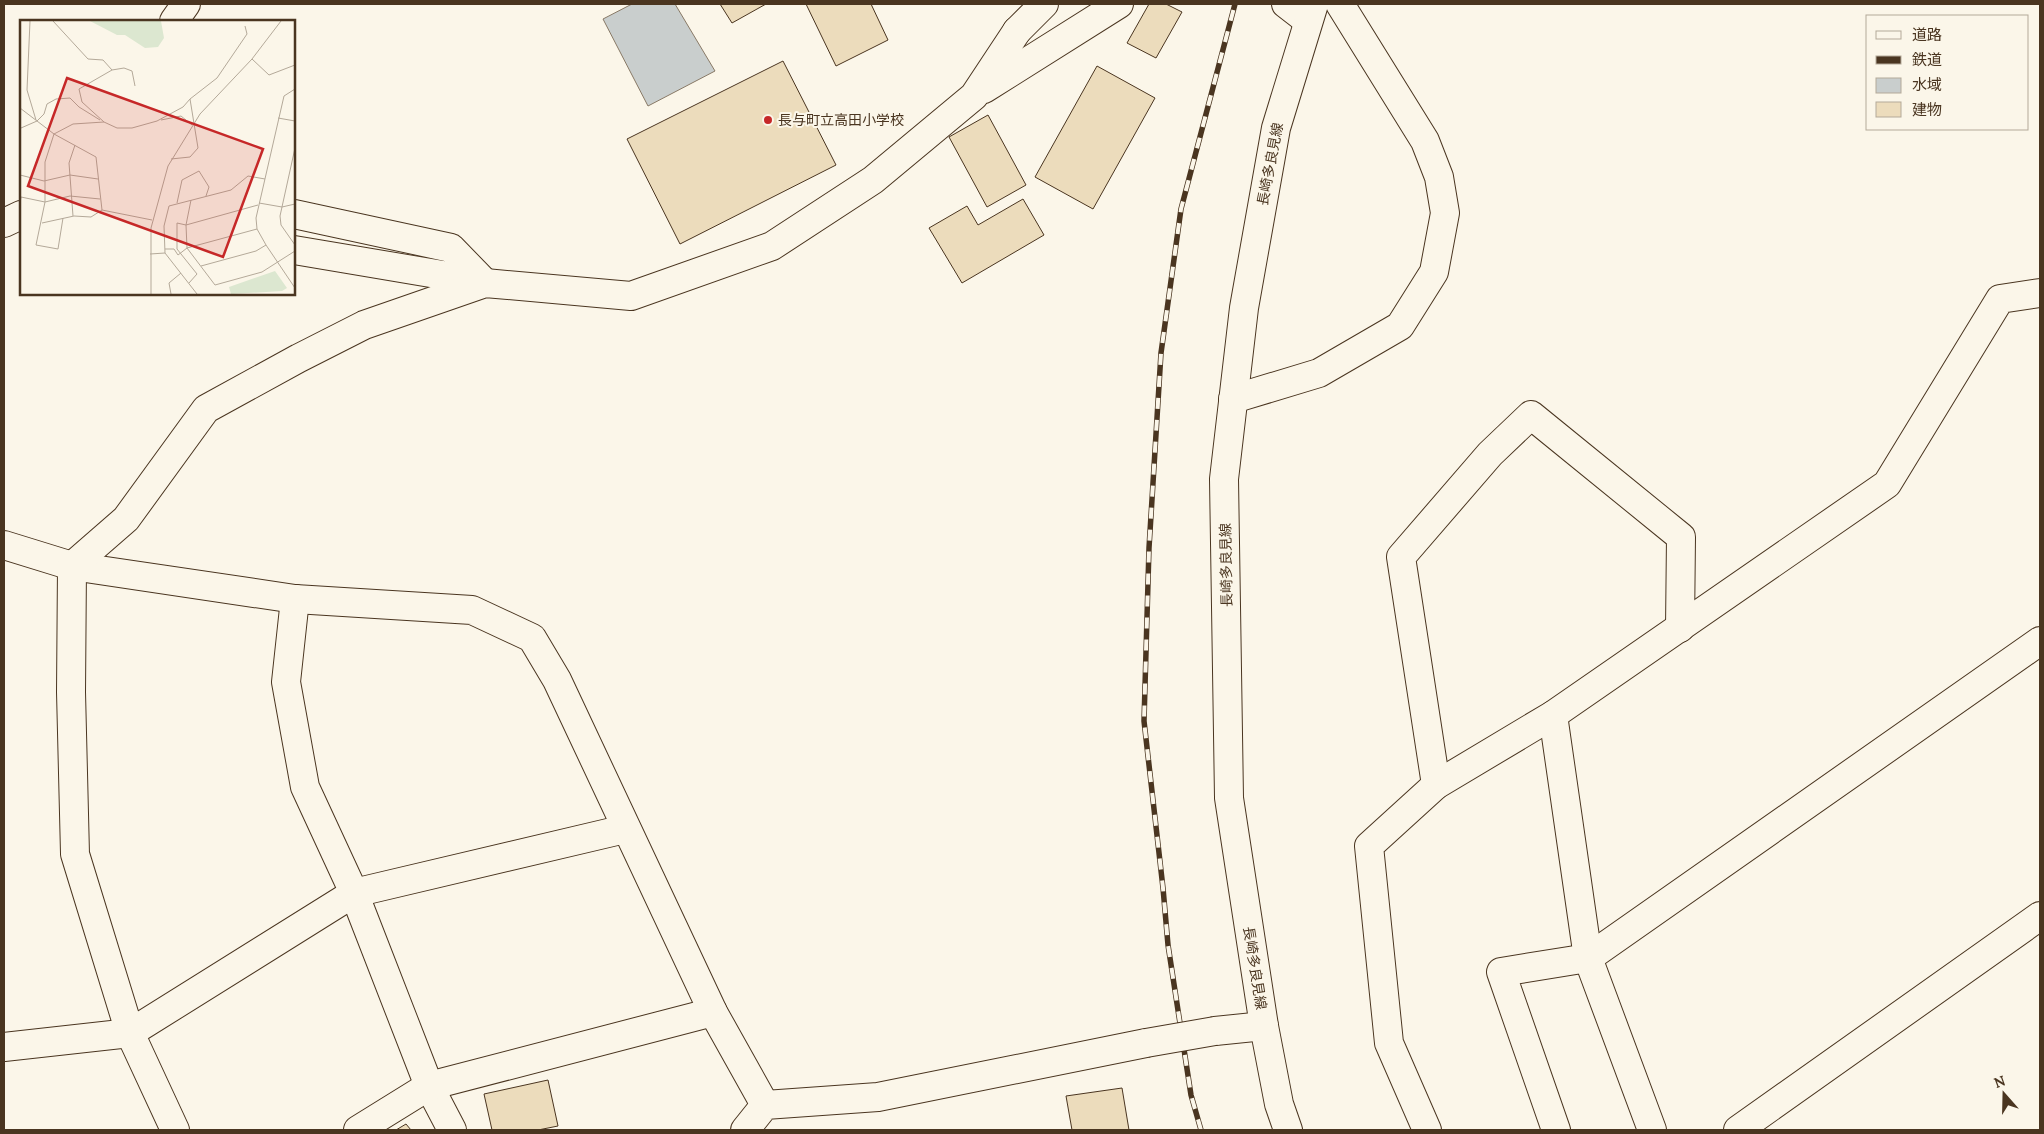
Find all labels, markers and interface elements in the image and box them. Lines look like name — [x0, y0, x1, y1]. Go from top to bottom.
legend — [1866, 15, 2029, 130]
inset map — [20, 20, 295, 295]
text: 道路 — [1912, 25, 1942, 44]
text: 鉄道 — [1912, 50, 1942, 69]
text: 水域 — [1912, 75, 1942, 94]
text: 建物 — [1912, 100, 1942, 119]
place label: 長与町立高田小学校 — [778, 111, 904, 129]
marker: 長与町立高田小学校 — [762, 114, 774, 126]
street label: 長崎多良見線 — [1253, 121, 1287, 207]
street label: 長崎多良見線 — [1216, 523, 1236, 607]
street label: 長崎多良見線 — [1240, 925, 1270, 1011]
north arrow — [1979, 1069, 2029, 1119]
text: N — [1991, 1071, 2008, 1092]

